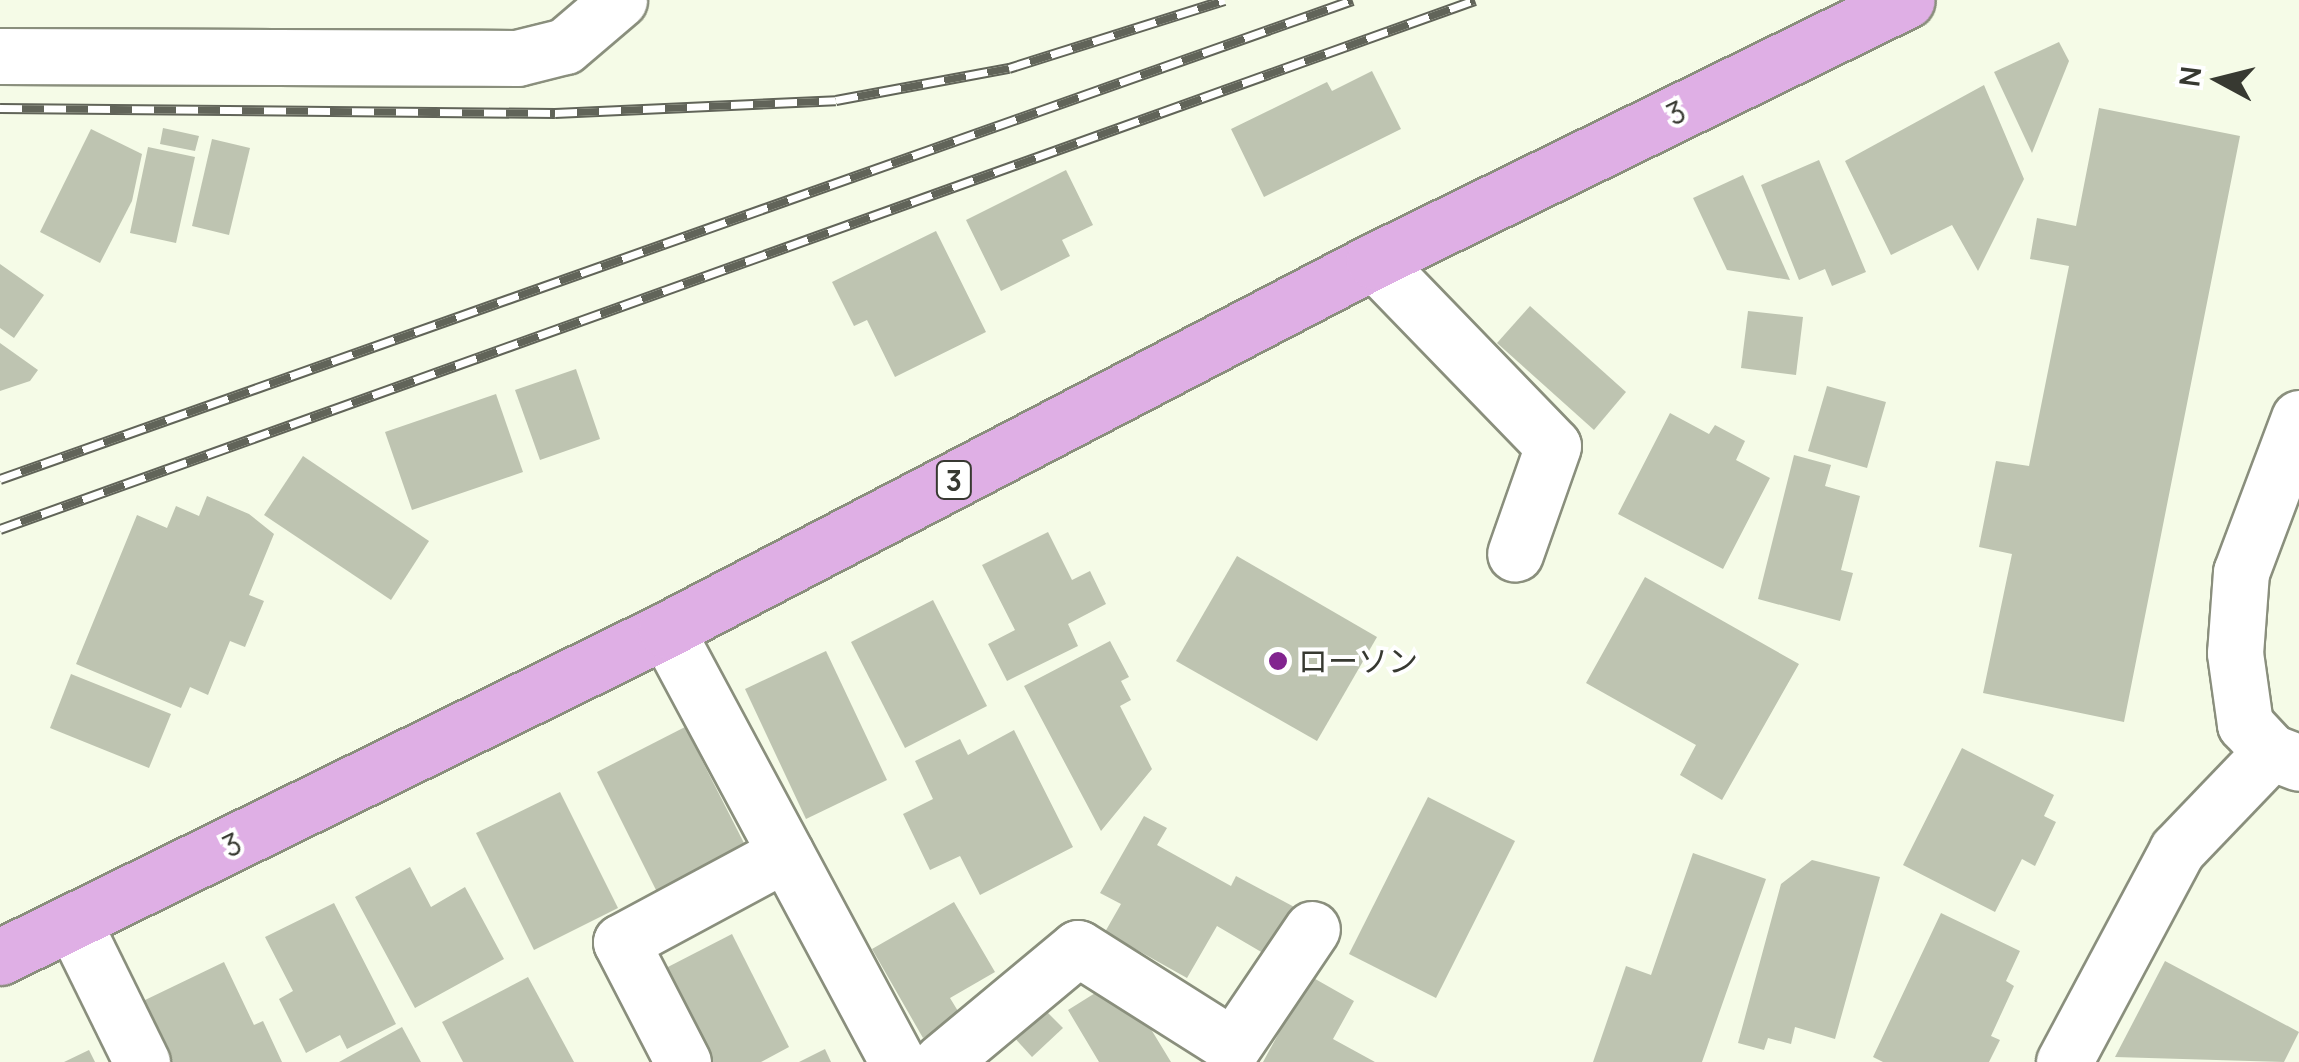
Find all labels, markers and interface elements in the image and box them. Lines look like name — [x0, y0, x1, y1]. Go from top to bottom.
north arrow — [2169, 30, 2269, 130]
text: N — [2169, 64, 2209, 89]
street label: 3 — [1661, 93, 1691, 133]
road number: 3 — [934, 457, 974, 503]
place label: ローソン — [1298, 643, 1418, 679]
marker: ローソン — [1267, 650, 1289, 672]
street label: 3 — [217, 825, 247, 865]

